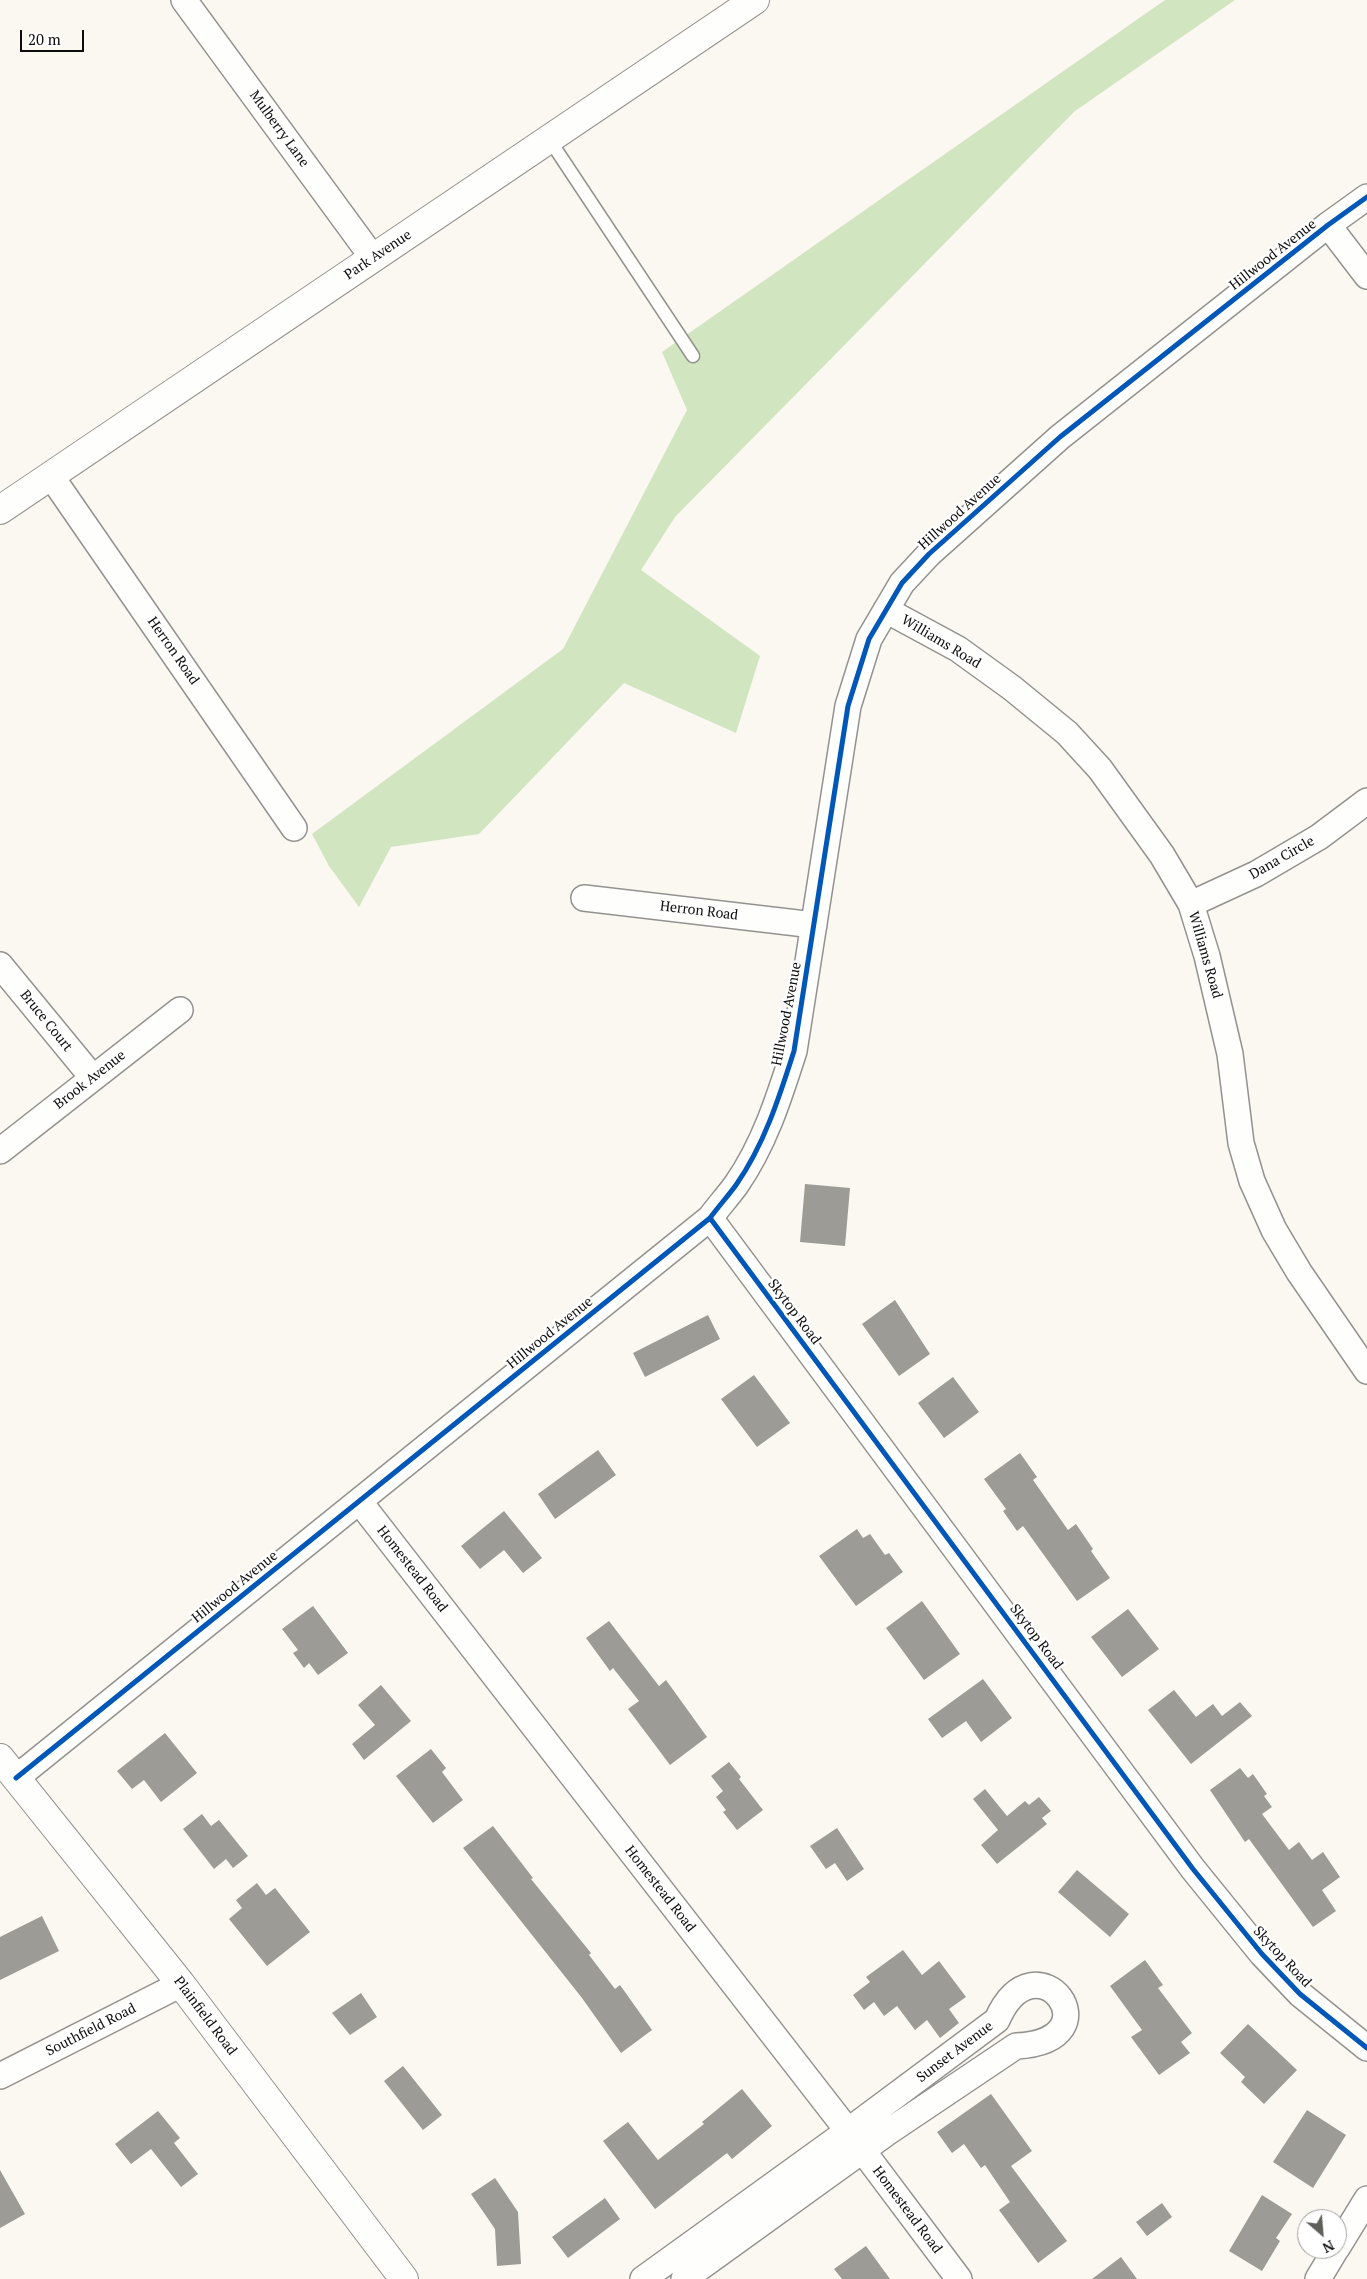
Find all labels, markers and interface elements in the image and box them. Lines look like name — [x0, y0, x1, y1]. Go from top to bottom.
scale bar — [22, 20, 86, 52]
text: 20 m — [28, 29, 61, 49]
street label: Mulberry Lane — [246, 87, 312, 171]
street label: Hillwood Avenue — [1226, 216, 1320, 294]
street label: Park Avenue — [341, 226, 415, 284]
street label: Hillwood Avenue — [915, 471, 1005, 553]
street label: Williams Road — [898, 612, 984, 672]
street label: Herron Road — [144, 614, 202, 688]
street label: Dana Circle — [1247, 833, 1317, 883]
street label: Herron Road — [659, 898, 739, 924]
street label: Williams Road — [1185, 910, 1225, 1000]
street label: Hillwood Avenue — [769, 961, 805, 1067]
street label: Bruce Court — [16, 987, 76, 1055]
street label: Brook Avenue — [51, 1047, 129, 1113]
street label: Skytop Road — [764, 1276, 824, 1348]
street label: Hillwood Avenue — [504, 1293, 596, 1373]
street label: Homestead Road — [373, 1523, 451, 1615]
street label: Hillwood Avenue — [189, 1547, 281, 1627]
street label: Skytop Road — [1006, 1601, 1066, 1673]
street label: Homestead Road — [621, 1843, 699, 1935]
street label: Skytop Road — [1249, 1923, 1315, 1991]
street label: Plainfield Road — [170, 1973, 240, 2059]
street label: Southfield Road — [43, 2000, 139, 2060]
street label: Sunset Avenue — [913, 2018, 997, 2086]
street label: Homestead Road — [869, 2163, 945, 2257]
north arrow — [1297, 2209, 1347, 2259]
text: N — [1320, 2236, 1338, 2258]

